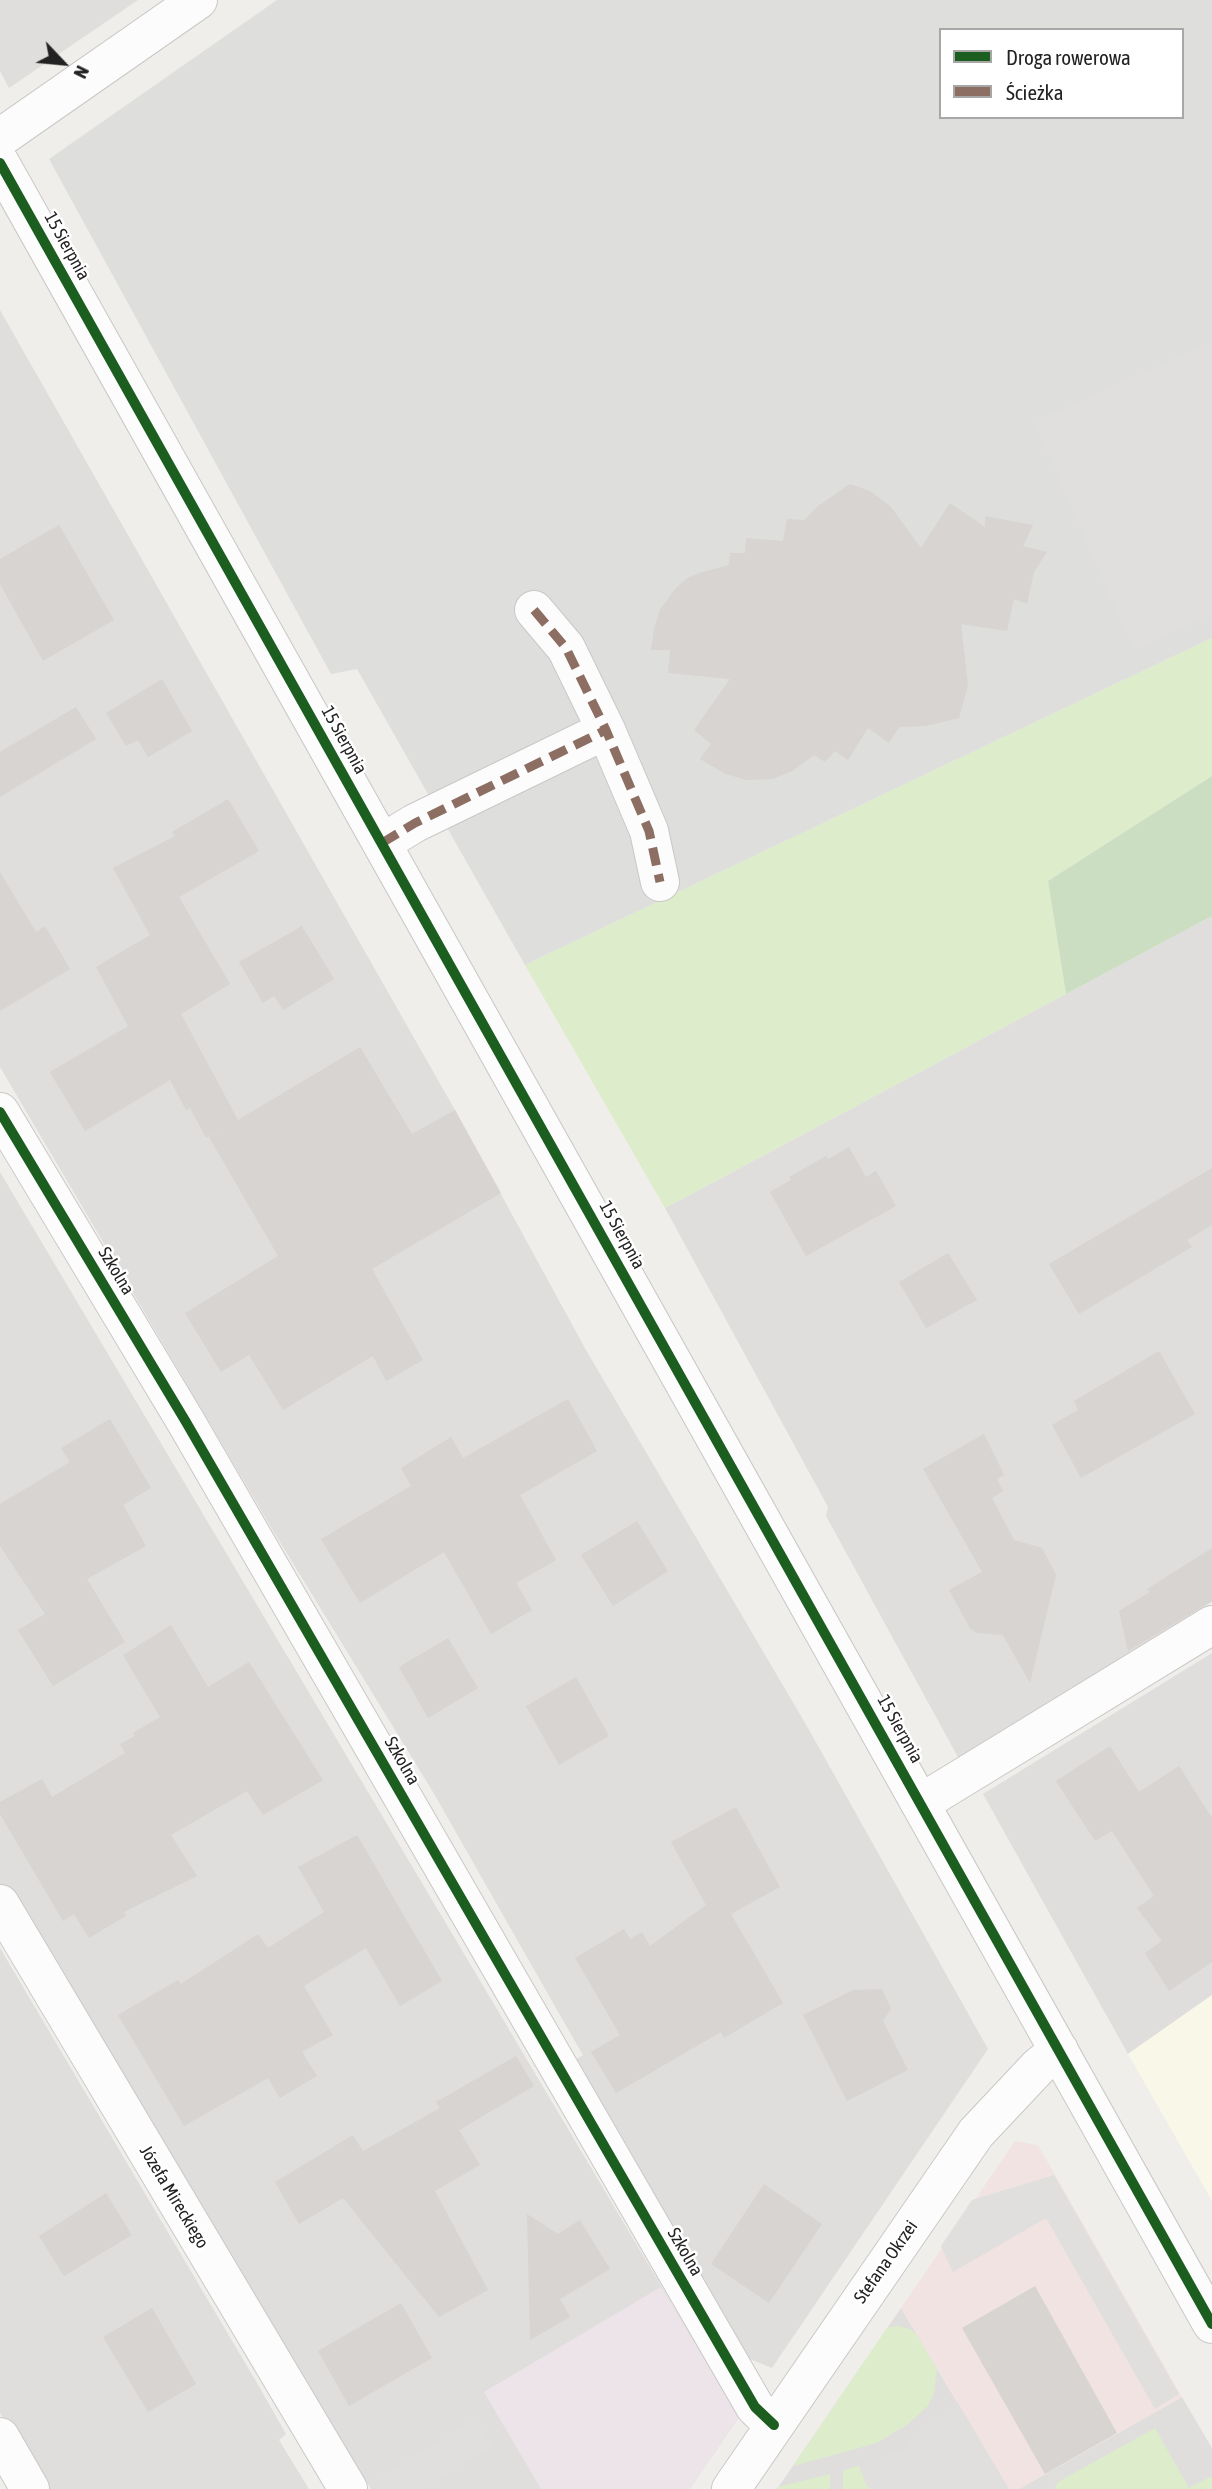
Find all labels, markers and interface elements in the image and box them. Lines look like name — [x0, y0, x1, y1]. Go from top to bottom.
north arrow — [28, 28, 98, 98]
legend — [939, 28, 1184, 119]
text: Droga rowerowa — [1006, 45, 1131, 69]
text: N — [70, 62, 94, 82]
text: Ścieżka — [1006, 80, 1064, 104]
street label: 15 Sierpnia — [40, 208, 94, 284]
street label: 15 Sierpnia — [317, 702, 371, 778]
street label: 15 Sierpnia — [595, 1197, 649, 1273]
street label: Szkolna — [93, 1243, 139, 1299]
street label: 15 Sierpnia — [873, 1691, 927, 1767]
street label: Szkolna — [380, 1733, 424, 1789]
street label: Józefa Mireckiego — [135, 2142, 213, 2252]
street label: Stefana Okrzei — [850, 2216, 922, 2308]
street label: Szkolna — [663, 2224, 707, 2280]

